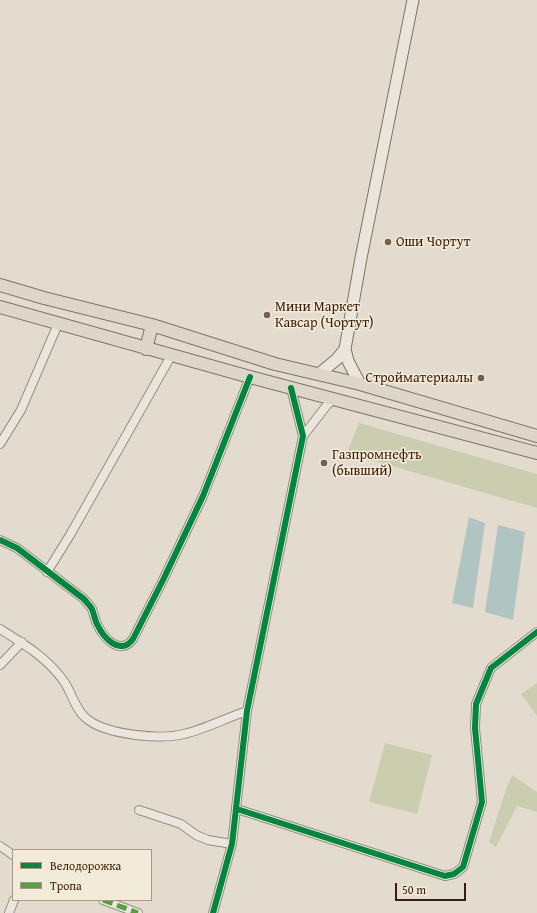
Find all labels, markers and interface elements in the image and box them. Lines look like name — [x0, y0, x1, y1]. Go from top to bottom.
place label: Оши Чортут — [396, 234, 470, 250]
marker: Оши Чортут — [383, 237, 393, 247]
place label: Мини Маркет Кавсар (Чортут) — [275, 299, 374, 332]
marker: Мини Маркет Кавсар (Чортут) — [262, 310, 272, 320]
place label: Стройматериалы — [366, 370, 473, 386]
marker: Стройматериалы — [476, 373, 486, 383]
place label: Газпромнефть (бывший) — [332, 447, 422, 480]
marker: Газпромнефть (бывший) — [319, 458, 329, 468]
legend — [12, 849, 152, 901]
text: Велодорожка — [50, 857, 121, 874]
scale bar — [397, 875, 468, 901]
text: Тропа — [50, 877, 82, 894]
text: 50 m — [402, 881, 426, 898]

